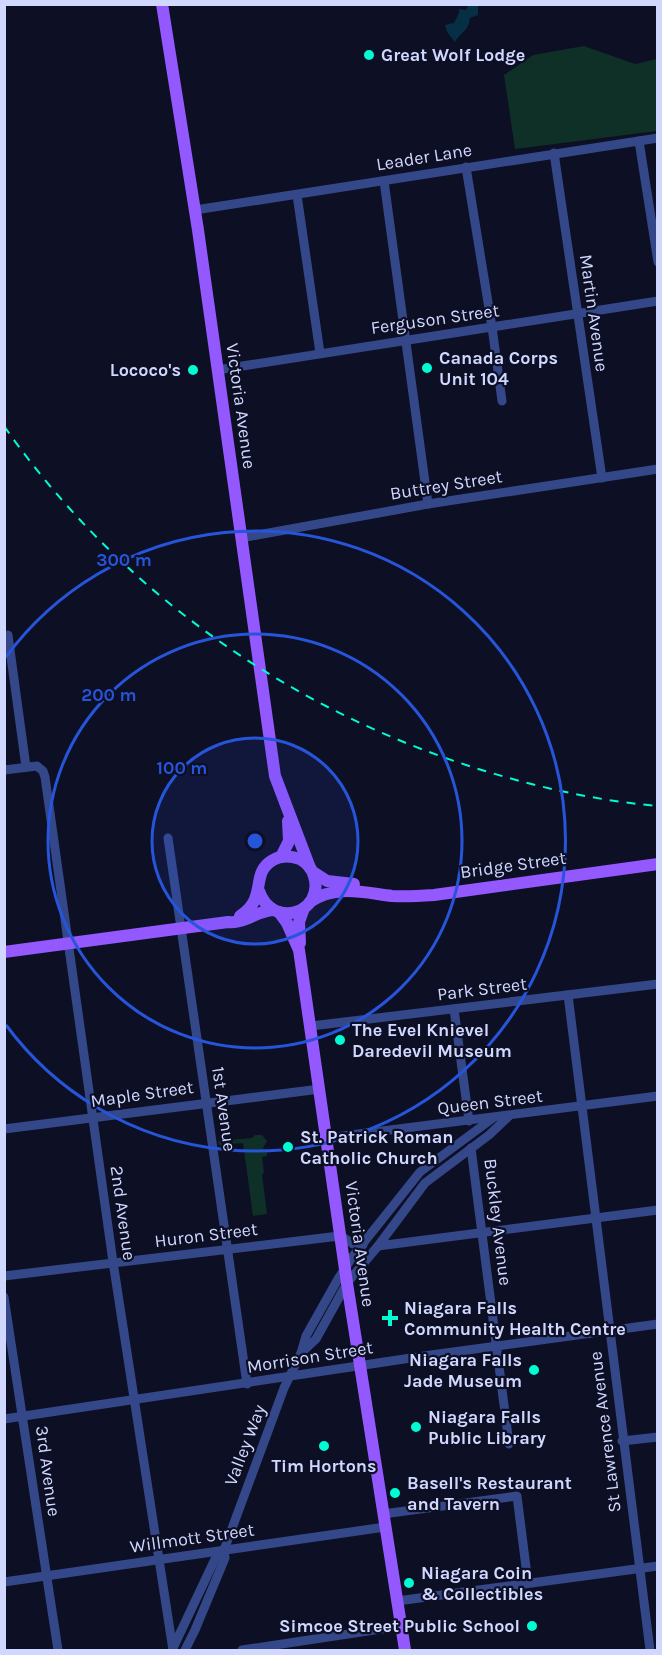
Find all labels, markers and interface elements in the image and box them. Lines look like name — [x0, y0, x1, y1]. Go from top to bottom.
place label: Great Wolf Lodge — [381, 44, 525, 66]
marker: Great Wolf Lodge — [362, 48, 376, 62]
street label: Leader Lane — [375, 139, 473, 175]
street label: Martin Avenue — [575, 253, 613, 373]
street label: Ferguson Street — [369, 299, 501, 339]
street label: Victoria Avenue — [221, 342, 261, 470]
place label: Canada Corps Unit 104 — [439, 347, 558, 390]
place label: Lococo's — [110, 359, 181, 381]
marker: Canada Corps Unit 104 — [420, 361, 434, 375]
marker: Lococo's — [186, 363, 200, 377]
street label: Buttrey Street — [388, 465, 504, 505]
text: 300 m — [96, 549, 152, 571]
text: 200 m — [81, 684, 137, 706]
text: 100 m — [157, 757, 207, 779]
centre of rings — [245, 831, 265, 851]
street label: Bridge Street — [459, 847, 568, 883]
street label: Park Street — [436, 973, 528, 1005]
place label: The Evel Knievel Daredevil Museum — [352, 1019, 512, 1062]
marker: The Evel Knievel Daredevil Museum — [333, 1033, 347, 1047]
street label: 1st Avenue — [207, 1065, 241, 1153]
street label: Maple Street — [89, 1076, 195, 1112]
street label: Queen Street — [436, 1085, 544, 1119]
place label: St. Patrick Roman Catholic Church — [300, 1126, 453, 1169]
marker: St. Patrick Roman Catholic Church — [281, 1140, 295, 1154]
street label: Buckley Avenue — [479, 1157, 517, 1287]
street label: 2nd Avenue — [105, 1164, 141, 1262]
street label: Victoria Avenue — [340, 1180, 380, 1308]
street label: Huron Street — [153, 1218, 259, 1252]
place label: Niagara Falls Community Health Centre — [404, 1297, 626, 1340]
marker: Niagara Falls Community Health Centre — [381, 1309, 399, 1327]
street label: Morrison Street — [245, 1336, 375, 1378]
place label: Niagara Falls Jade Museum — [404, 1349, 522, 1392]
street label: St Lawrence Avenue — [584, 1350, 626, 1514]
marker: Niagara Falls Jade Museum — [527, 1363, 541, 1377]
street label: Valley Way — [219, 1401, 271, 1489]
place label: Niagara Falls Public Library — [428, 1406, 546, 1449]
marker: Niagara Falls Public Library — [409, 1420, 423, 1434]
street label: 3rd Avenue — [31, 1424, 65, 1518]
marker: Tim Hortons — [317, 1439, 331, 1453]
place label: Tim Hortons — [271, 1455, 377, 1477]
place label: Basell's Restaurant and Tavern — [407, 1472, 572, 1515]
marker: Basell's Restaurant and Tavern — [388, 1486, 402, 1500]
street label: Willmott Street — [128, 1518, 256, 1558]
place label: Niagara Coin & Collectibles — [421, 1562, 543, 1605]
marker: Niagara Coin & Collectibles — [402, 1576, 416, 1590]
place label: Simcoe Street Public School — [279, 1615, 520, 1637]
marker: Simcoe Street Public School — [525, 1619, 539, 1633]

